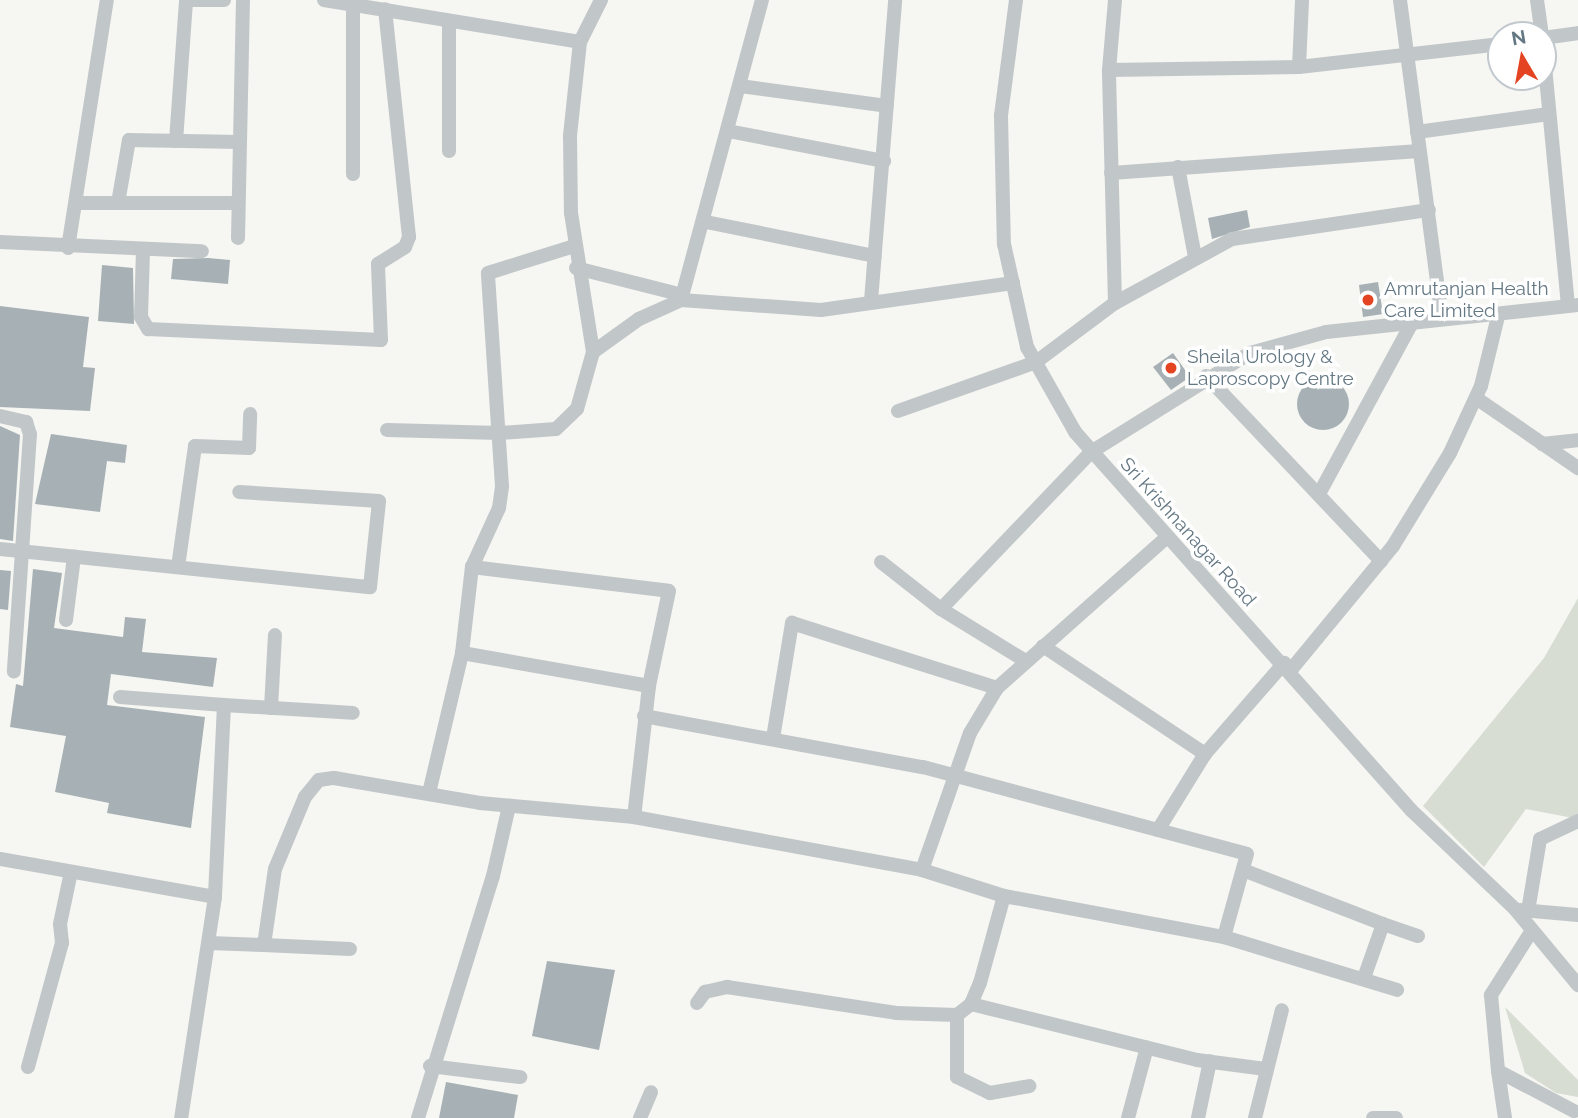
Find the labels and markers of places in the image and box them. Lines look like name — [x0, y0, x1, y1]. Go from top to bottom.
place label: Amrutanjan Health Care Limited — [1384, 278, 1549, 322]
marker: Amrutanjan Health Care Limited — [1358, 290, 1378, 310]
place label: Sheila Urology & Laproscopy Centre — [1187, 346, 1354, 390]
marker: Sheila Urology & Laproscopy Centre — [1161, 358, 1181, 378]

